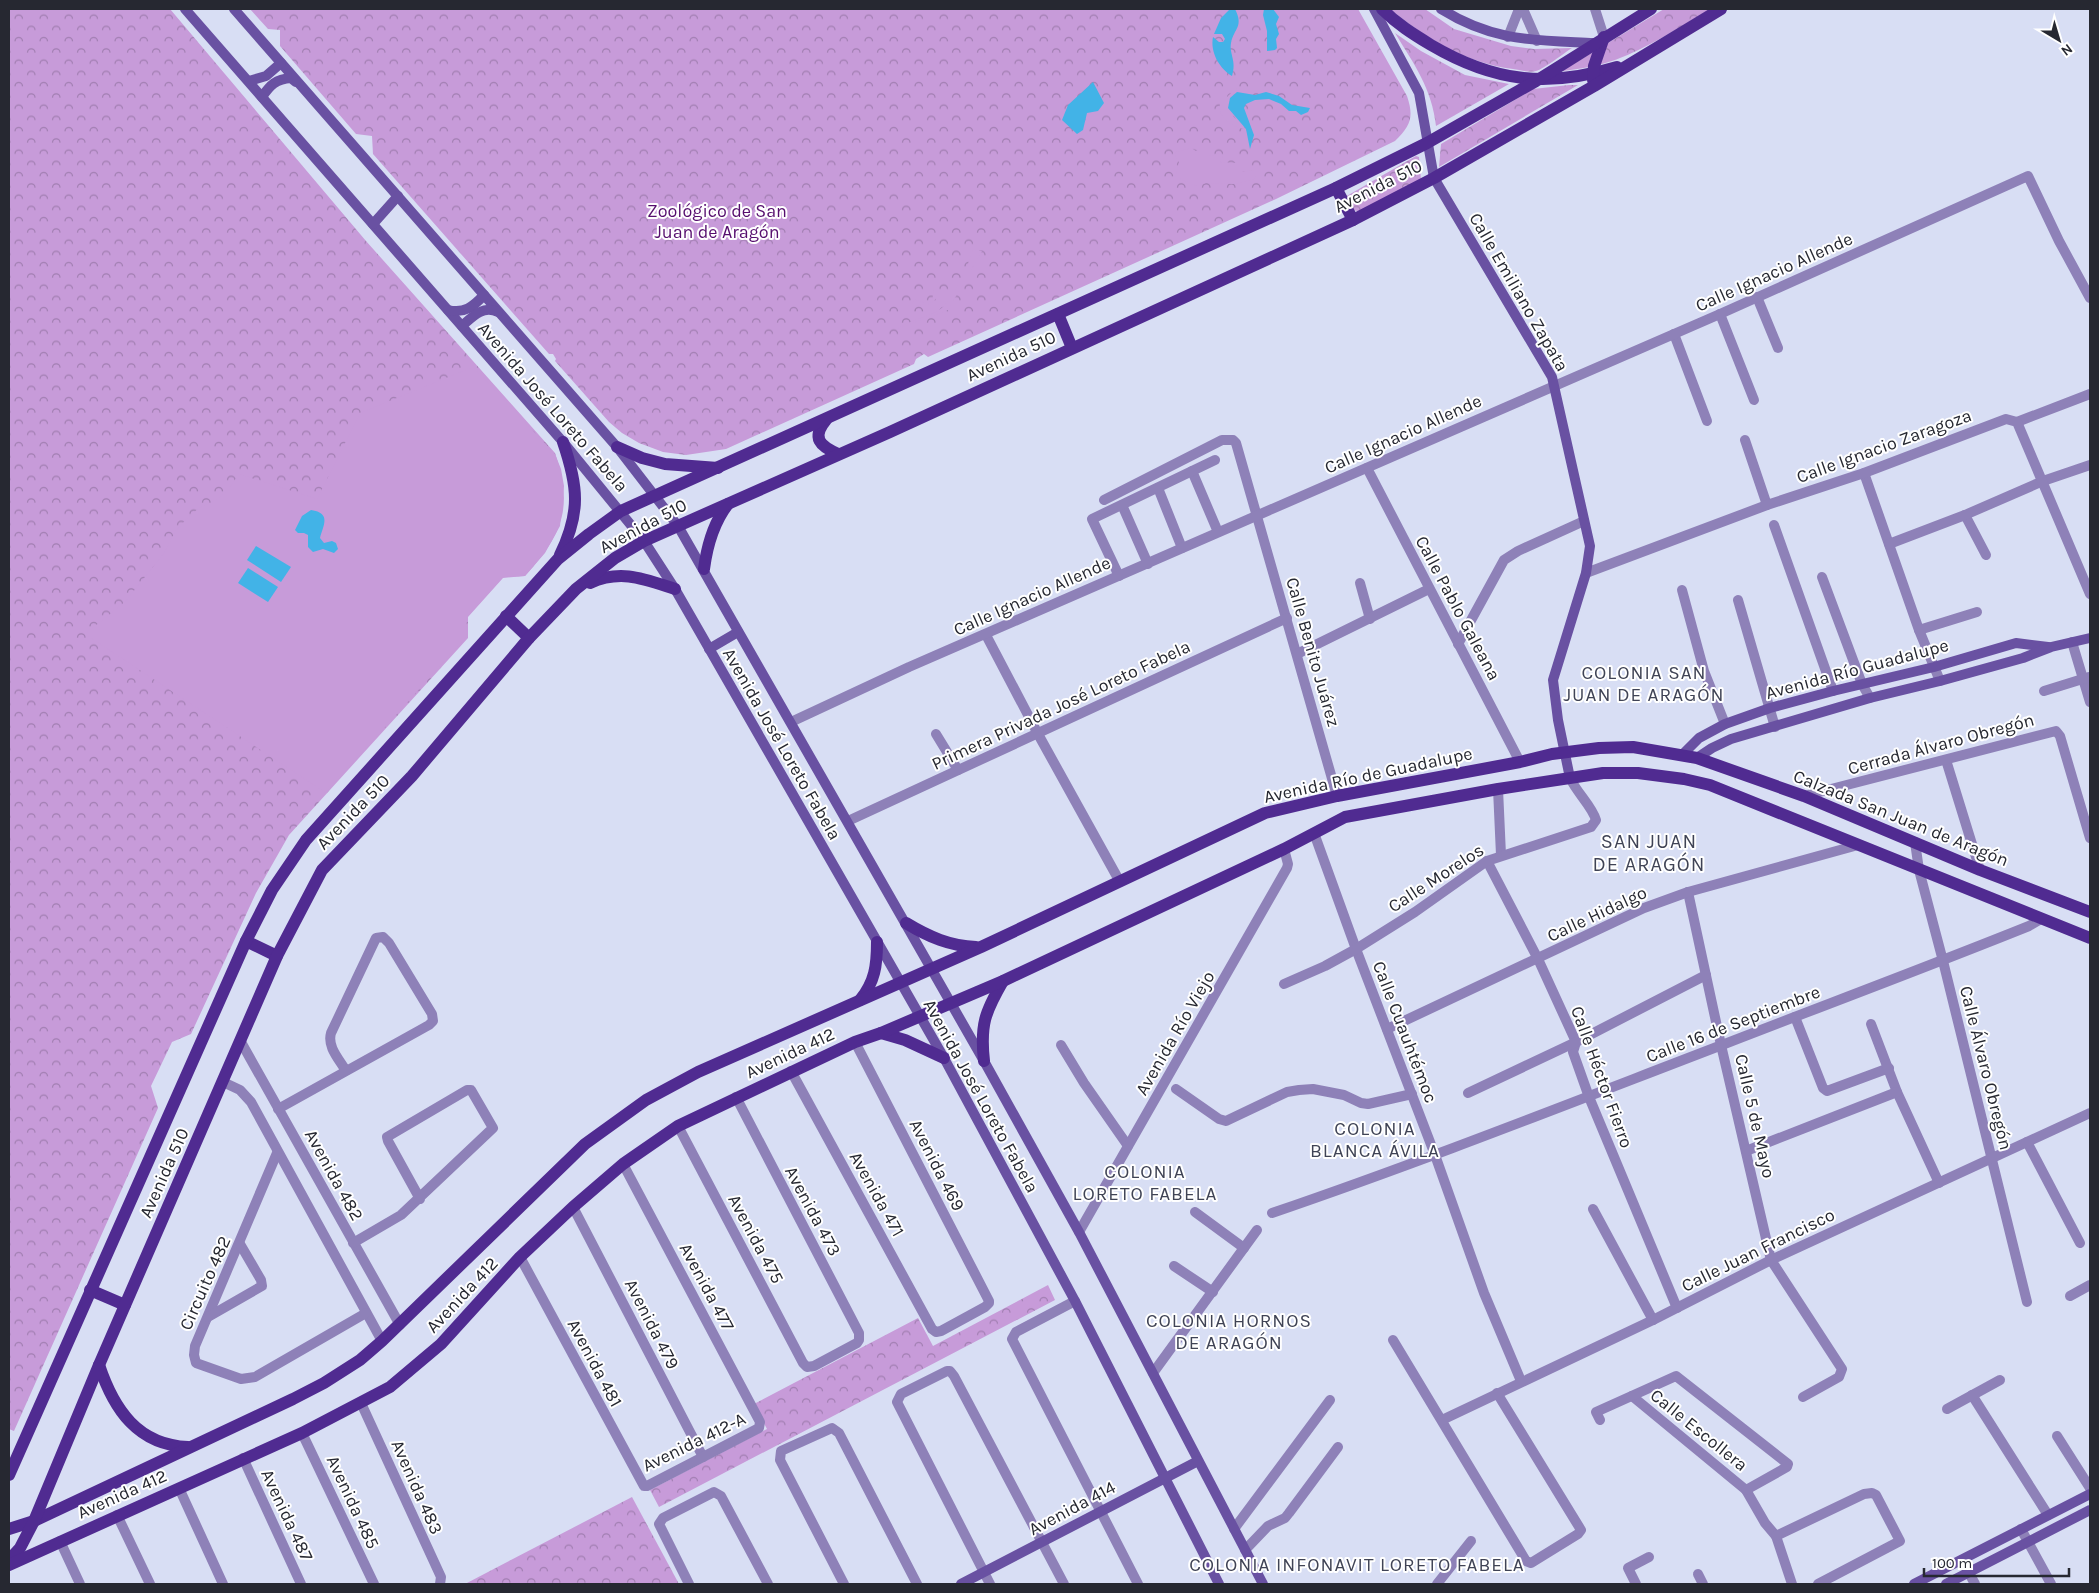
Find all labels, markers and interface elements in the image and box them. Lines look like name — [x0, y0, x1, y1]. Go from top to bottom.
north arrow — [2034, 15, 2084, 65]
text: N — [2058, 40, 2076, 60]
street label: Avenida 510 — [1330, 154, 1426, 218]
park label: Zoológico de San Juan de Aragón — [647, 200, 787, 243]
street label: Calle Emiliano Zapata — [1465, 209, 1573, 375]
street label: Calle Ignacio Allende — [1692, 227, 1856, 317]
street label: Avenida José Loreto Fabela — [473, 318, 633, 496]
street label: Avenida 510 — [963, 326, 1059, 386]
street label: Calle Ignacio Allende — [1321, 389, 1485, 479]
street label: Calle Ignacio Zaragoza — [1793, 404, 1975, 488]
street label: Avenida 510 — [595, 494, 691, 558]
street label: Calle Pablo Galeana — [1411, 532, 1505, 684]
street label: Calle Ignacio Allende — [950, 551, 1114, 641]
street label: Calle Benito Juárez — [1281, 575, 1345, 729]
street label: Avenida Río Guadalupe — [1763, 634, 1951, 704]
street label: Primera Privada José Loreto Fabela — [928, 635, 1194, 775]
street label: Avenida José Loreto Fabela — [718, 644, 846, 844]
district label: COLONIA SAN JUAN DE ARAGÓN — [1563, 662, 1725, 706]
street label: Cerrada Álvaro Obregón — [1845, 708, 2037, 779]
street label: Avenida Río de Guadalupe — [1262, 742, 1474, 808]
street label: Calzada San Juan de Aragón — [1790, 765, 2012, 871]
street label: Avenida 510 — [312, 770, 394, 854]
district label: SAN JUAN DE ARAGÓN — [1593, 830, 1705, 876]
street label: Calle Morelos — [1384, 839, 1488, 917]
street label: Calle Hidalgo — [1544, 881, 1650, 947]
street label: Calle Cuauhtémoc — [1368, 958, 1442, 1106]
street label: Avenida Río Viejo — [1130, 967, 1220, 1099]
street label: Calle 16 de Septiembre — [1643, 981, 1823, 1067]
street label: Calle Álvaro Obregón — [1955, 983, 2018, 1152]
street label: Avenida José Loreto Fabela — [919, 995, 1043, 1197]
street label: Calle Héctor Fierro — [1566, 1003, 1638, 1151]
street label: Avenida 412 — [742, 1023, 838, 1083]
street label: Calle 5 de Mayo — [1730, 1052, 1780, 1180]
street label: Avenida 469 — [904, 1115, 970, 1215]
district label: COLONIA BLANCA ÁVILA — [1310, 1118, 1440, 1162]
street label: Avenida 510 — [134, 1125, 194, 1221]
street label: Avenida 482 — [300, 1126, 368, 1224]
street label: Avenida 471 — [845, 1148, 909, 1240]
district label: COLONIA LORETO FABELA — [1073, 1161, 1217, 1205]
street label: Avenida 473 — [780, 1162, 846, 1260]
street label: Avenida 475 — [723, 1191, 789, 1287]
street label: Calle Juan Francisco — [1678, 1203, 1838, 1297]
street label: Circuito 482 — [174, 1232, 236, 1334]
street label: Avenida 477 — [675, 1239, 740, 1335]
street label: Avenida 412 — [421, 1252, 503, 1338]
street label: Avenida 479 — [620, 1275, 684, 1373]
district label: COLONIA HORNOS DE ARAGÓN — [1146, 1310, 1312, 1354]
street label: Avenida 481 — [563, 1315, 627, 1411]
street label: Calle Escollera — [1646, 1384, 1752, 1476]
street label: Avenida 412-A — [639, 1407, 749, 1477]
street label: Avenida 483 — [386, 1436, 448, 1538]
street label: Avenida 485 — [322, 1452, 384, 1552]
street label: Avenida 412 — [74, 1464, 170, 1524]
street label: Avenida 487 — [256, 1466, 318, 1565]
street label: Avenida 414 — [1025, 1476, 1119, 1540]
scale bar — [1924, 1546, 2069, 1578]
district label: COLONIA INFONAVIT LORETO FABELA — [1189, 1554, 1525, 1576]
text: 100 m — [1932, 1554, 1972, 1572]

